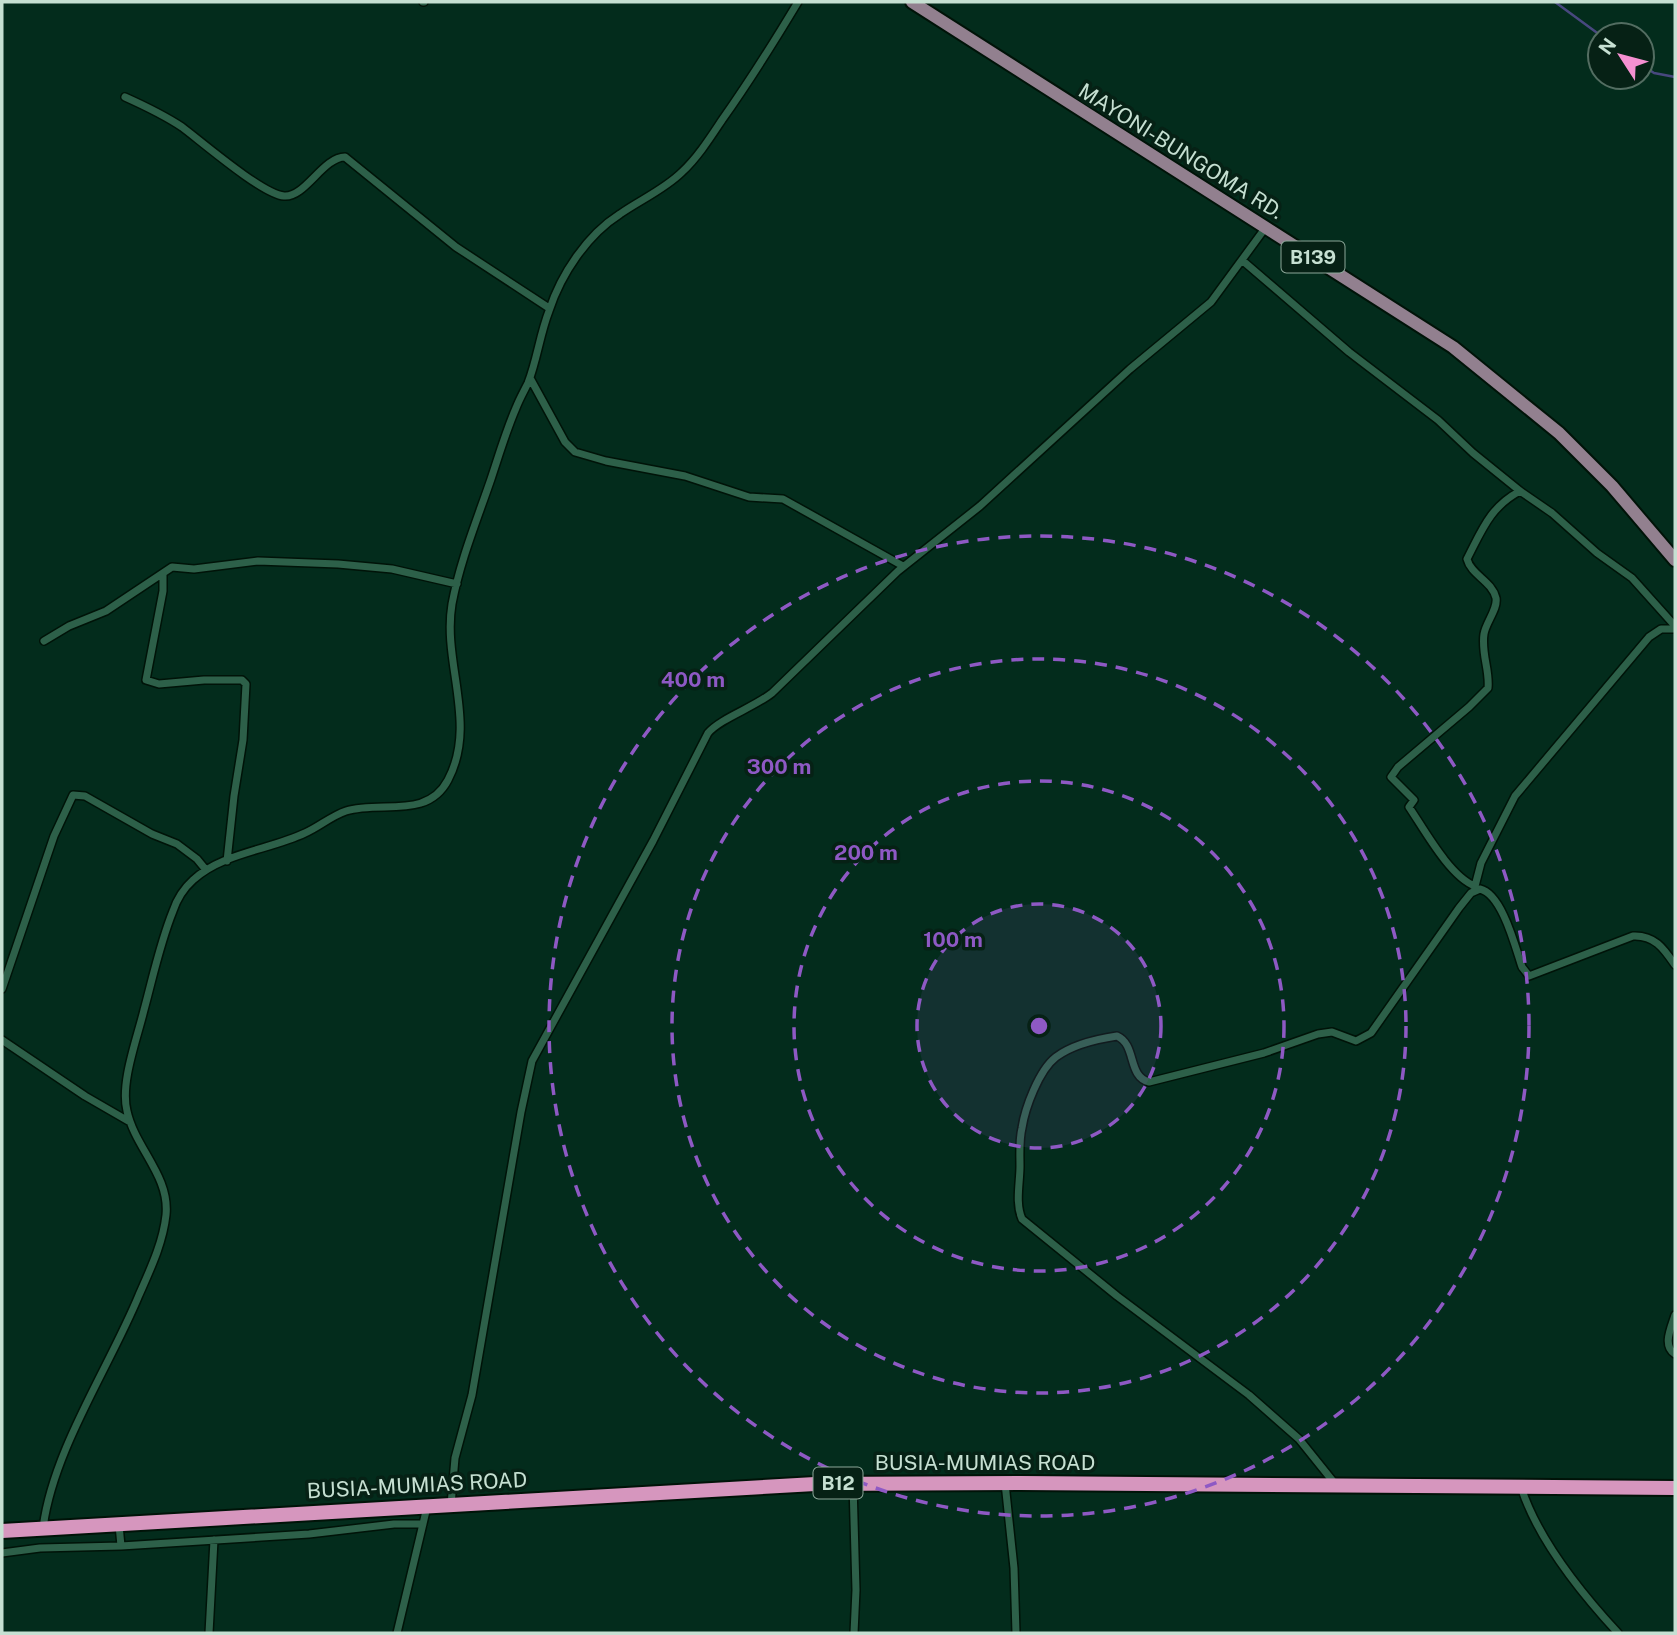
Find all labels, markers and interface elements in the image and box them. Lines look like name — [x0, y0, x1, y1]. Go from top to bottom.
north arrow — [1586, 21, 1656, 91]
text: N — [1594, 34, 1621, 58]
street label: MAYONI-BUNGOMA RD. — [1074, 78, 1288, 224]
road number: B139 — [1282, 242, 1344, 272]
text: 400 m — [661, 667, 725, 692]
text: 300 m — [747, 754, 811, 779]
text: 200 m — [834, 840, 898, 865]
text: 100 m — [923, 927, 983, 952]
centre of rings — [1027, 1014, 1051, 1038]
street label: BUSIA-MUMIAS ROAD — [875, 1450, 1095, 1475]
street label: BUSIA-MUMIAS ROAD — [306, 1467, 528, 1503]
road number: B12 — [814, 1468, 862, 1498]

